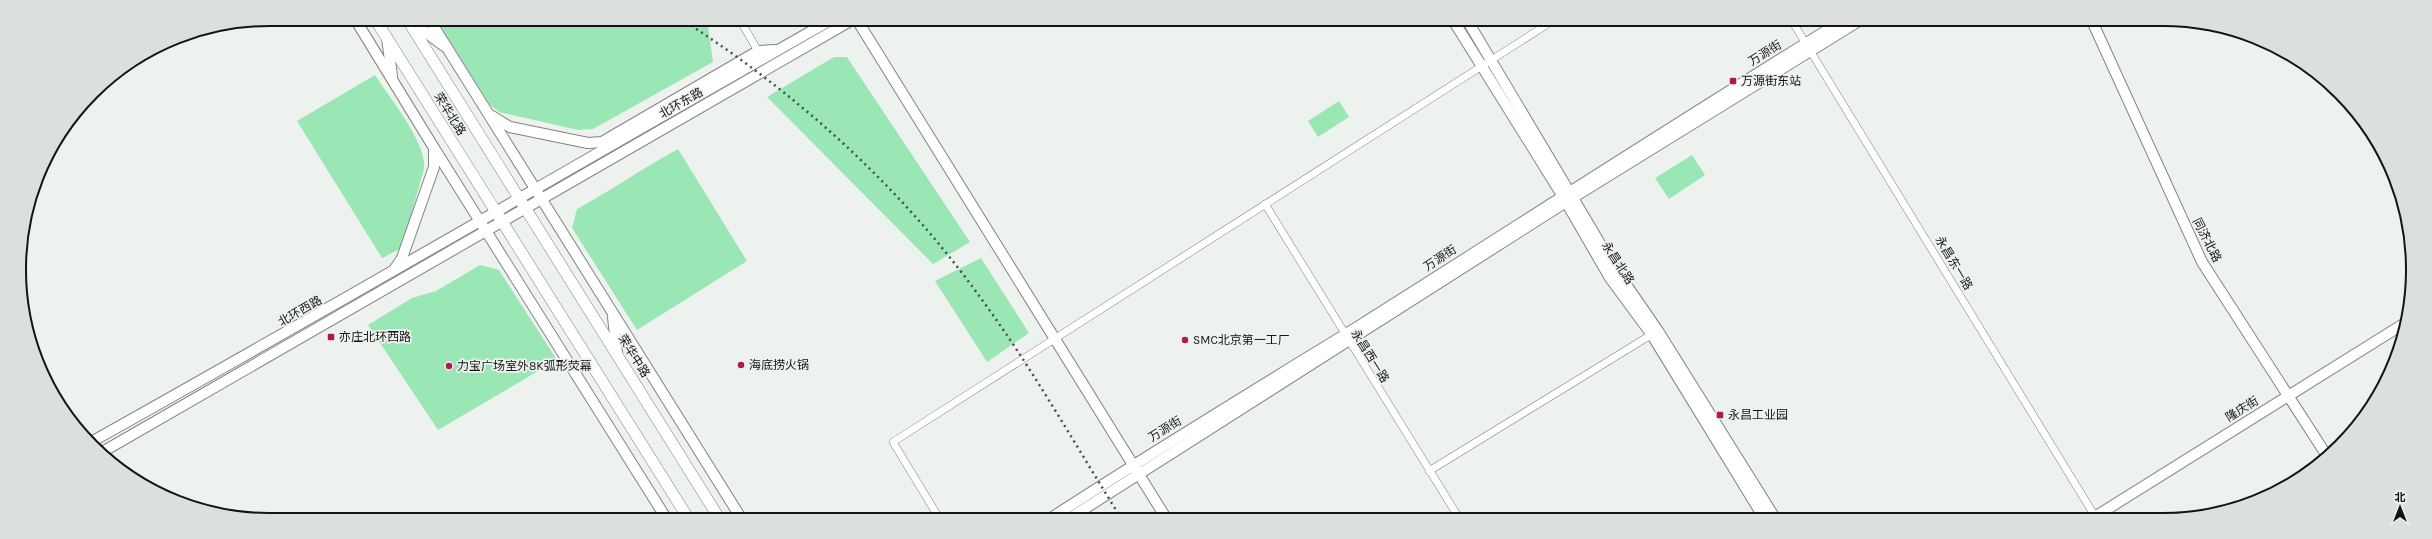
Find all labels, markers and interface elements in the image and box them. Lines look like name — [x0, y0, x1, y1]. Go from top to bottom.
street label: 万源街 — [1746, 38, 1784, 68]
place label: 万源街东站 — [1741, 74, 1801, 88]
marker: 万源街东站 — [1728, 76, 1738, 86]
street label: 北环东路 — [657, 85, 705, 121]
street label: 荣华北路 — [431, 90, 469, 138]
street label: 同济北路 — [2190, 215, 2224, 265]
street label: 永昌东一路 — [1933, 234, 1975, 292]
street label: 永昌北路 — [1599, 239, 1637, 287]
street label: 万源街 — [1421, 242, 1459, 274]
street label: 北环西路 — [276, 293, 324, 329]
street label: 永昌西一路 — [1348, 327, 1392, 385]
place label: 亦庄北环西路 — [339, 330, 411, 344]
marker: 亦庄北环西路 — [326, 332, 336, 342]
street label: 荣华中路 — [615, 332, 653, 380]
place label: SMC北京第一工厂 — [1193, 333, 1290, 347]
marker: SMC北京第一工厂 — [1180, 335, 1190, 345]
place label: 海底捞火锅 — [749, 358, 809, 372]
place label: 力宝广场室外8K弧形荧幕 — [457, 359, 592, 373]
marker: 海底捞火锅 — [736, 360, 746, 370]
marker: 力宝广场室外8K弧形荧幕 — [444, 361, 454, 371]
street label: 隆庆街 — [2223, 394, 2261, 424]
place label: 永昌工业园 — [1728, 408, 1788, 422]
marker: 永昌工业园 — [1715, 410, 1725, 420]
street label: 万源街 — [1146, 414, 1184, 444]
north arrow — [2380, 487, 2420, 527]
text: 北 — [2395, 491, 2406, 504]

